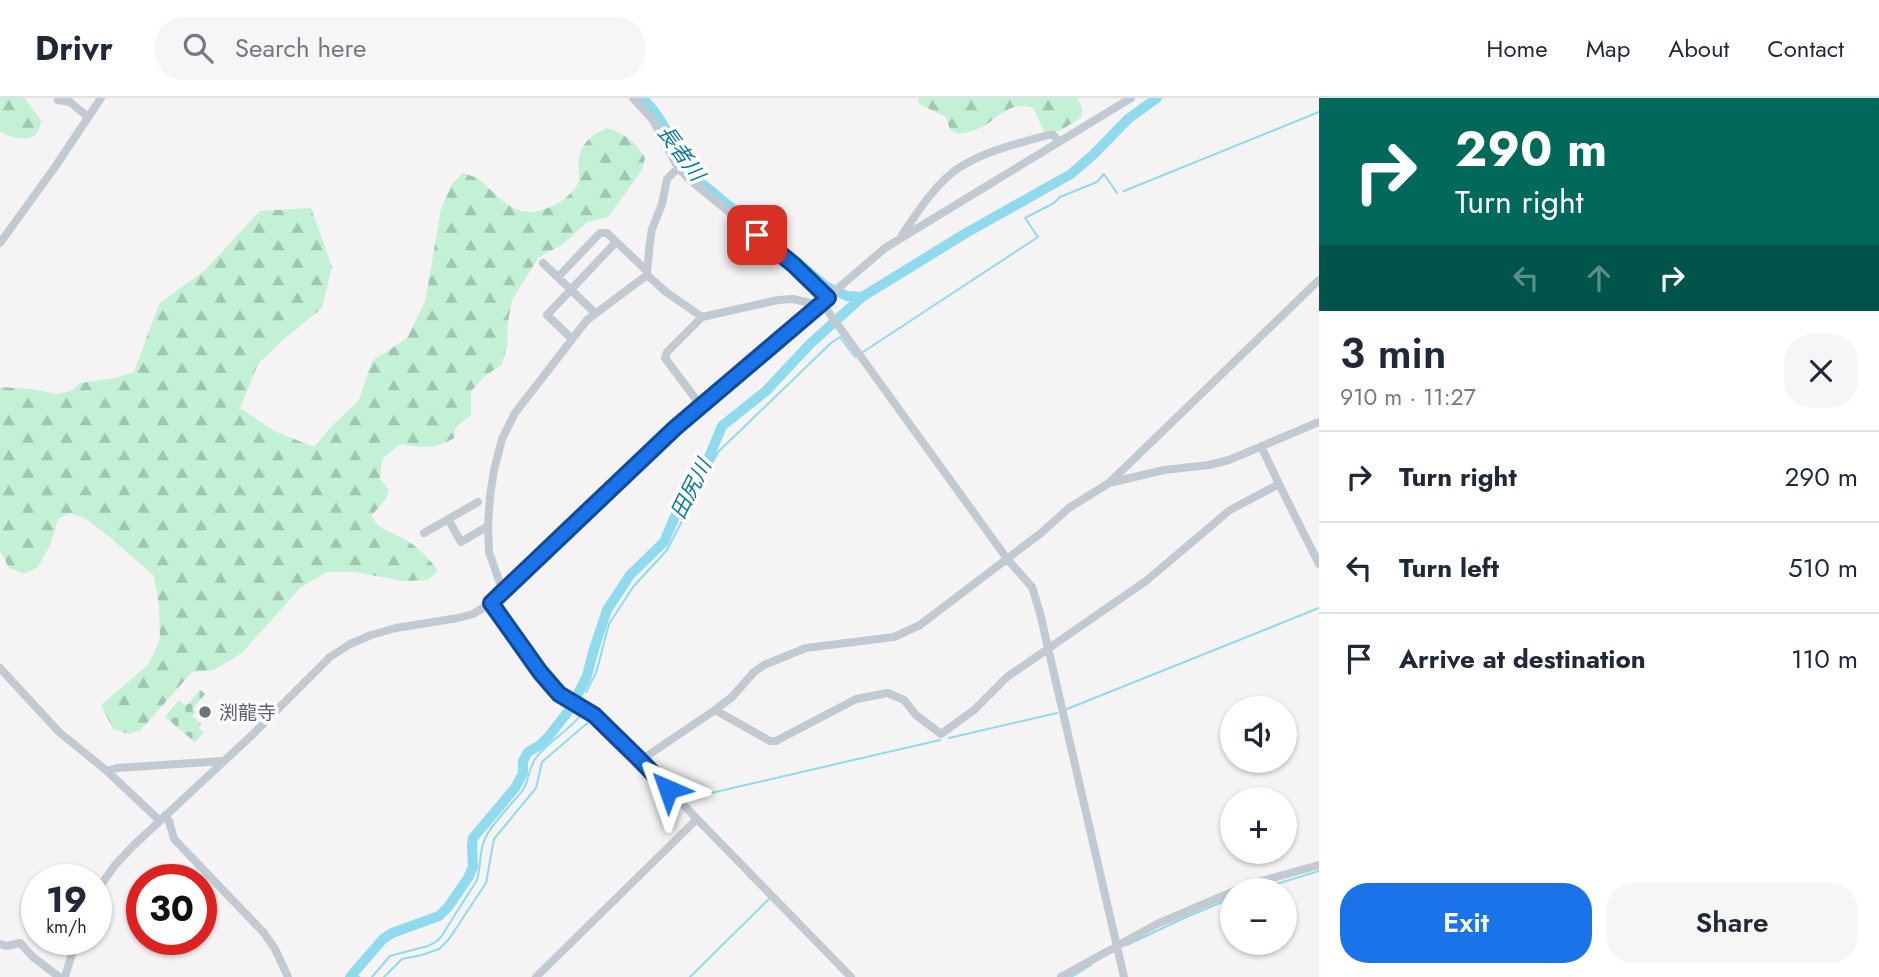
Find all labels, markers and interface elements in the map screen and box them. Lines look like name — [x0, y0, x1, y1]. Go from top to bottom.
search box — [155, 17, 645, 80]
text: Drivr — [35, 25, 113, 72]
icon: search — [179, 29, 217, 67]
text: Search here — [235, 29, 366, 67]
text: Home — [1486, 31, 1548, 66]
text: Map — [1586, 31, 1630, 66]
text: About — [1668, 31, 1729, 66]
text: Contact — [1767, 31, 1844, 66]
text: 290 m — [1455, 114, 1607, 184]
water label: 長者川 — [650, 119, 713, 189]
icon: right — [1340, 126, 1431, 217]
text: Turn right — [1455, 179, 1584, 225]
pin — [727, 205, 787, 265]
icon: arrive — [738, 216, 776, 254]
icon: left — [1507, 259, 1545, 297]
icon: ahead — [1580, 259, 1618, 297]
icon: right — [1653, 259, 1691, 297]
text: 3 min — [1340, 323, 1446, 384]
button: close — [1784, 334, 1858, 408]
text: 910 m · 11:27 — [1340, 380, 1476, 414]
water label: 田尻川 — [663, 452, 720, 524]
icon: right — [1340, 458, 1378, 496]
text: Turn right — [1399, 458, 1517, 496]
text: 290 m — [1785, 458, 1858, 496]
icon: left — [1340, 549, 1378, 587]
text: Turn left — [1399, 549, 1499, 587]
text: 510 m — [1788, 549, 1858, 587]
icon: arrive — [1340, 640, 1378, 678]
text: Arrive at destination — [1399, 640, 1646, 678]
text: 110 m — [1791, 640, 1858, 678]
map controls — [1220, 696, 1297, 955]
button: sound — [1220, 696, 1297, 773]
place label: 渕龍寺 — [219, 699, 276, 726]
marker: 渕龍寺 — [197, 704, 213, 720]
position arrow — [631, 752, 705, 826]
button: + — [1220, 787, 1297, 864]
speed limit sign: 30 — [126, 864, 217, 955]
text: 19 — [46, 875, 87, 925]
button: − — [1220, 878, 1297, 955]
button: Exit — [1340, 883, 1592, 963]
button: Share — [1606, 883, 1858, 963]
text: km/h — [46, 914, 87, 940]

